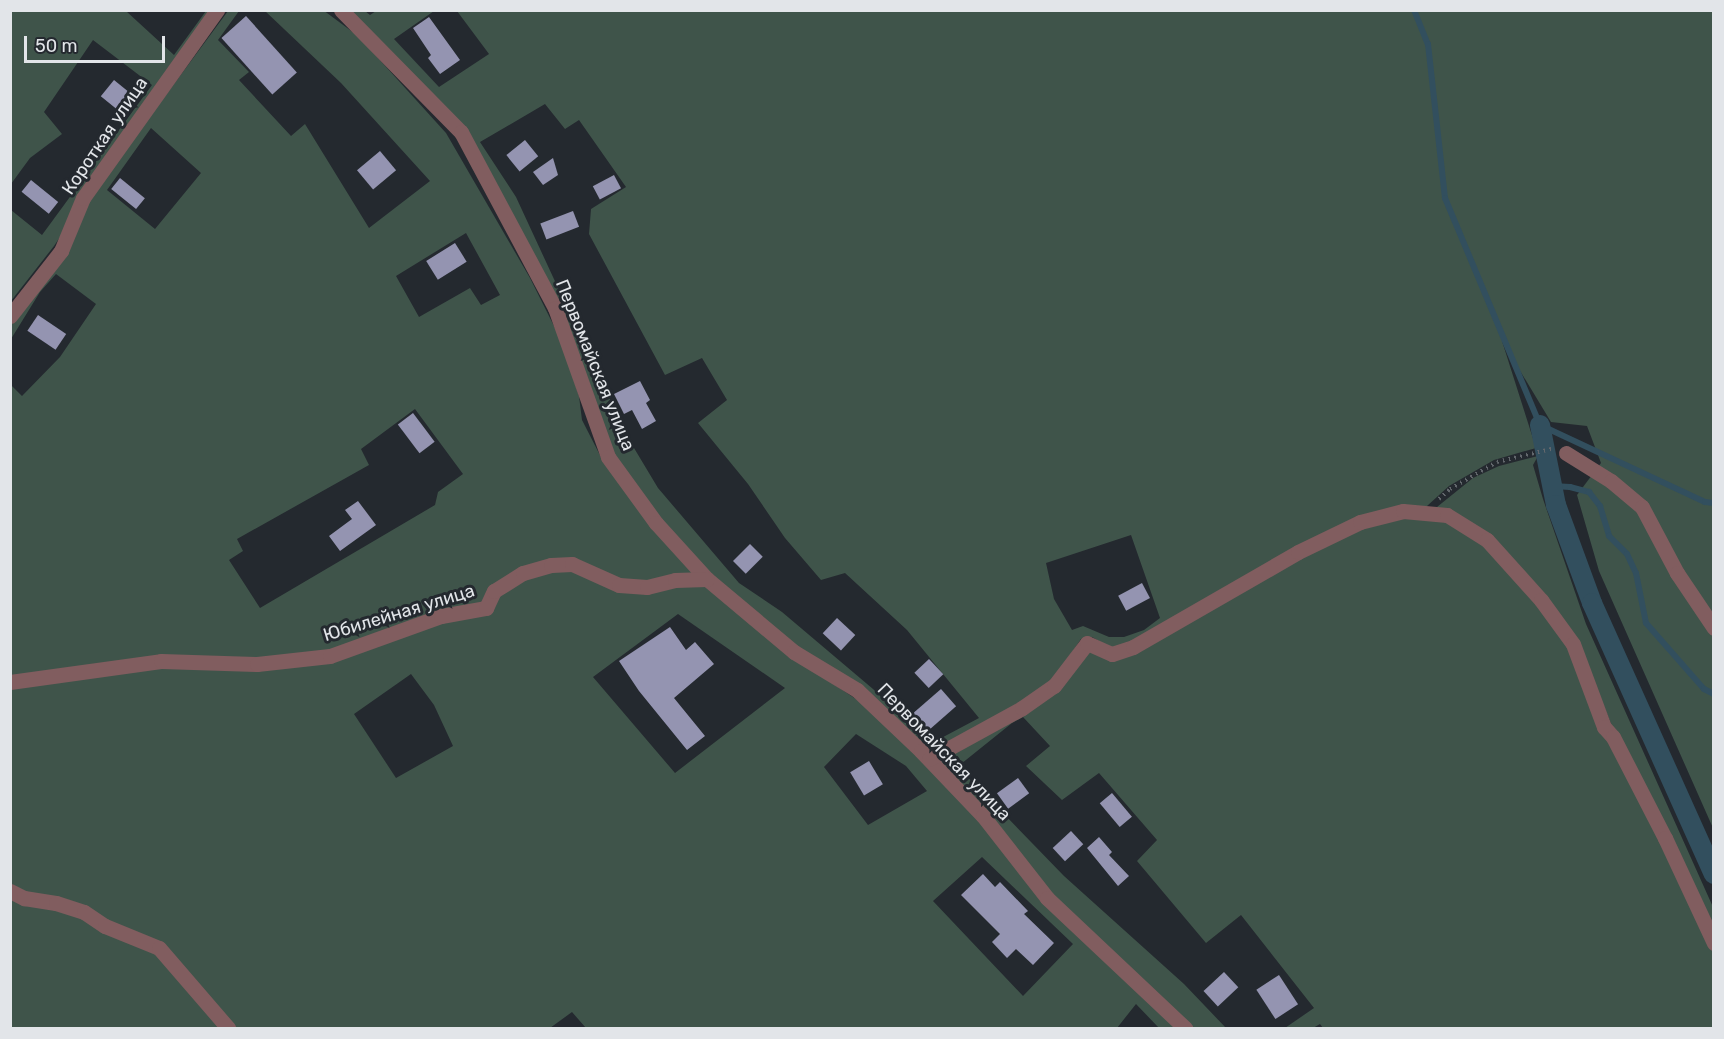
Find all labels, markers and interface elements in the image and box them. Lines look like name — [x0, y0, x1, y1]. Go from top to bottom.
scale bar — [27, 24, 168, 62]
text: 50 m — [35, 35, 78, 57]
street label: Короткая улица — [58, 73, 152, 199]
street label: Первомайская улица — [551, 276, 639, 454]
street label: Юбилейная улица — [321, 580, 477, 646]
street label: Первомайская улица — [873, 679, 1015, 825]

